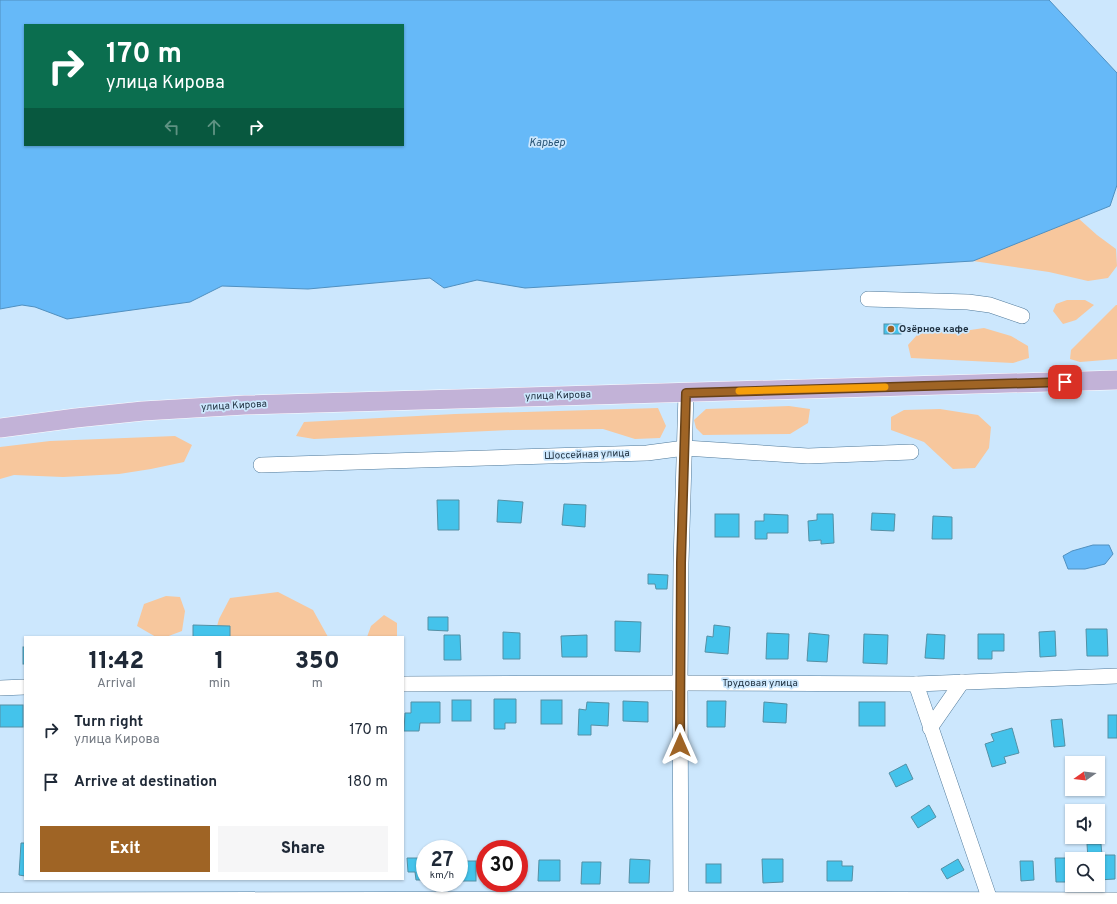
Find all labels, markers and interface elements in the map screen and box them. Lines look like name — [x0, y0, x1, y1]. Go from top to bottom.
text: 170 m — [106, 37, 182, 73]
icon: right — [40, 40, 92, 92]
text: улица Кирова — [106, 72, 225, 95]
icon: left — [161, 116, 183, 138]
icon: ahead — [203, 116, 225, 138]
icon: right — [245, 116, 267, 138]
water label: Карьер — [529, 136, 566, 150]
place label: Озёрное кафе — [899, 323, 969, 336]
marker: Озёрное кафе — [886, 324, 896, 334]
pin — [1048, 365, 1082, 399]
icon: arrive — [1054, 371, 1076, 393]
street label: улица Кирова — [525, 388, 591, 404]
street label: улица Кирова — [201, 398, 267, 414]
street label: Шоссейная улица — [544, 447, 630, 463]
text: 11:42 — [88, 647, 144, 677]
text: 1 — [215, 647, 224, 677]
text: 350 — [295, 647, 340, 677]
text: Arrival — [97, 676, 136, 692]
text: min — [209, 676, 230, 692]
text: m — [312, 676, 323, 692]
street label: Трудовая улица — [722, 677, 798, 690]
text: Turn right — [74, 713, 143, 732]
icon: right — [40, 719, 62, 741]
text: 170 m — [349, 721, 388, 740]
position arrow — [659, 724, 701, 766]
text: улица Кирова — [74, 732, 160, 748]
north arrow — [1065, 756, 1105, 796]
map controls — [1065, 756, 1105, 892]
icon: arrive — [40, 771, 62, 793]
text: Arrive at destination — [74, 773, 217, 792]
text: 180 m — [348, 773, 388, 792]
button: sound — [1065, 804, 1105, 844]
button: Exit — [40, 826, 210, 872]
button: Share — [218, 826, 388, 872]
speed limit sign: 30 — [476, 840, 528, 892]
text: 27 — [431, 848, 453, 874]
button: search — [1065, 852, 1105, 892]
text: km/h — [430, 869, 454, 882]

